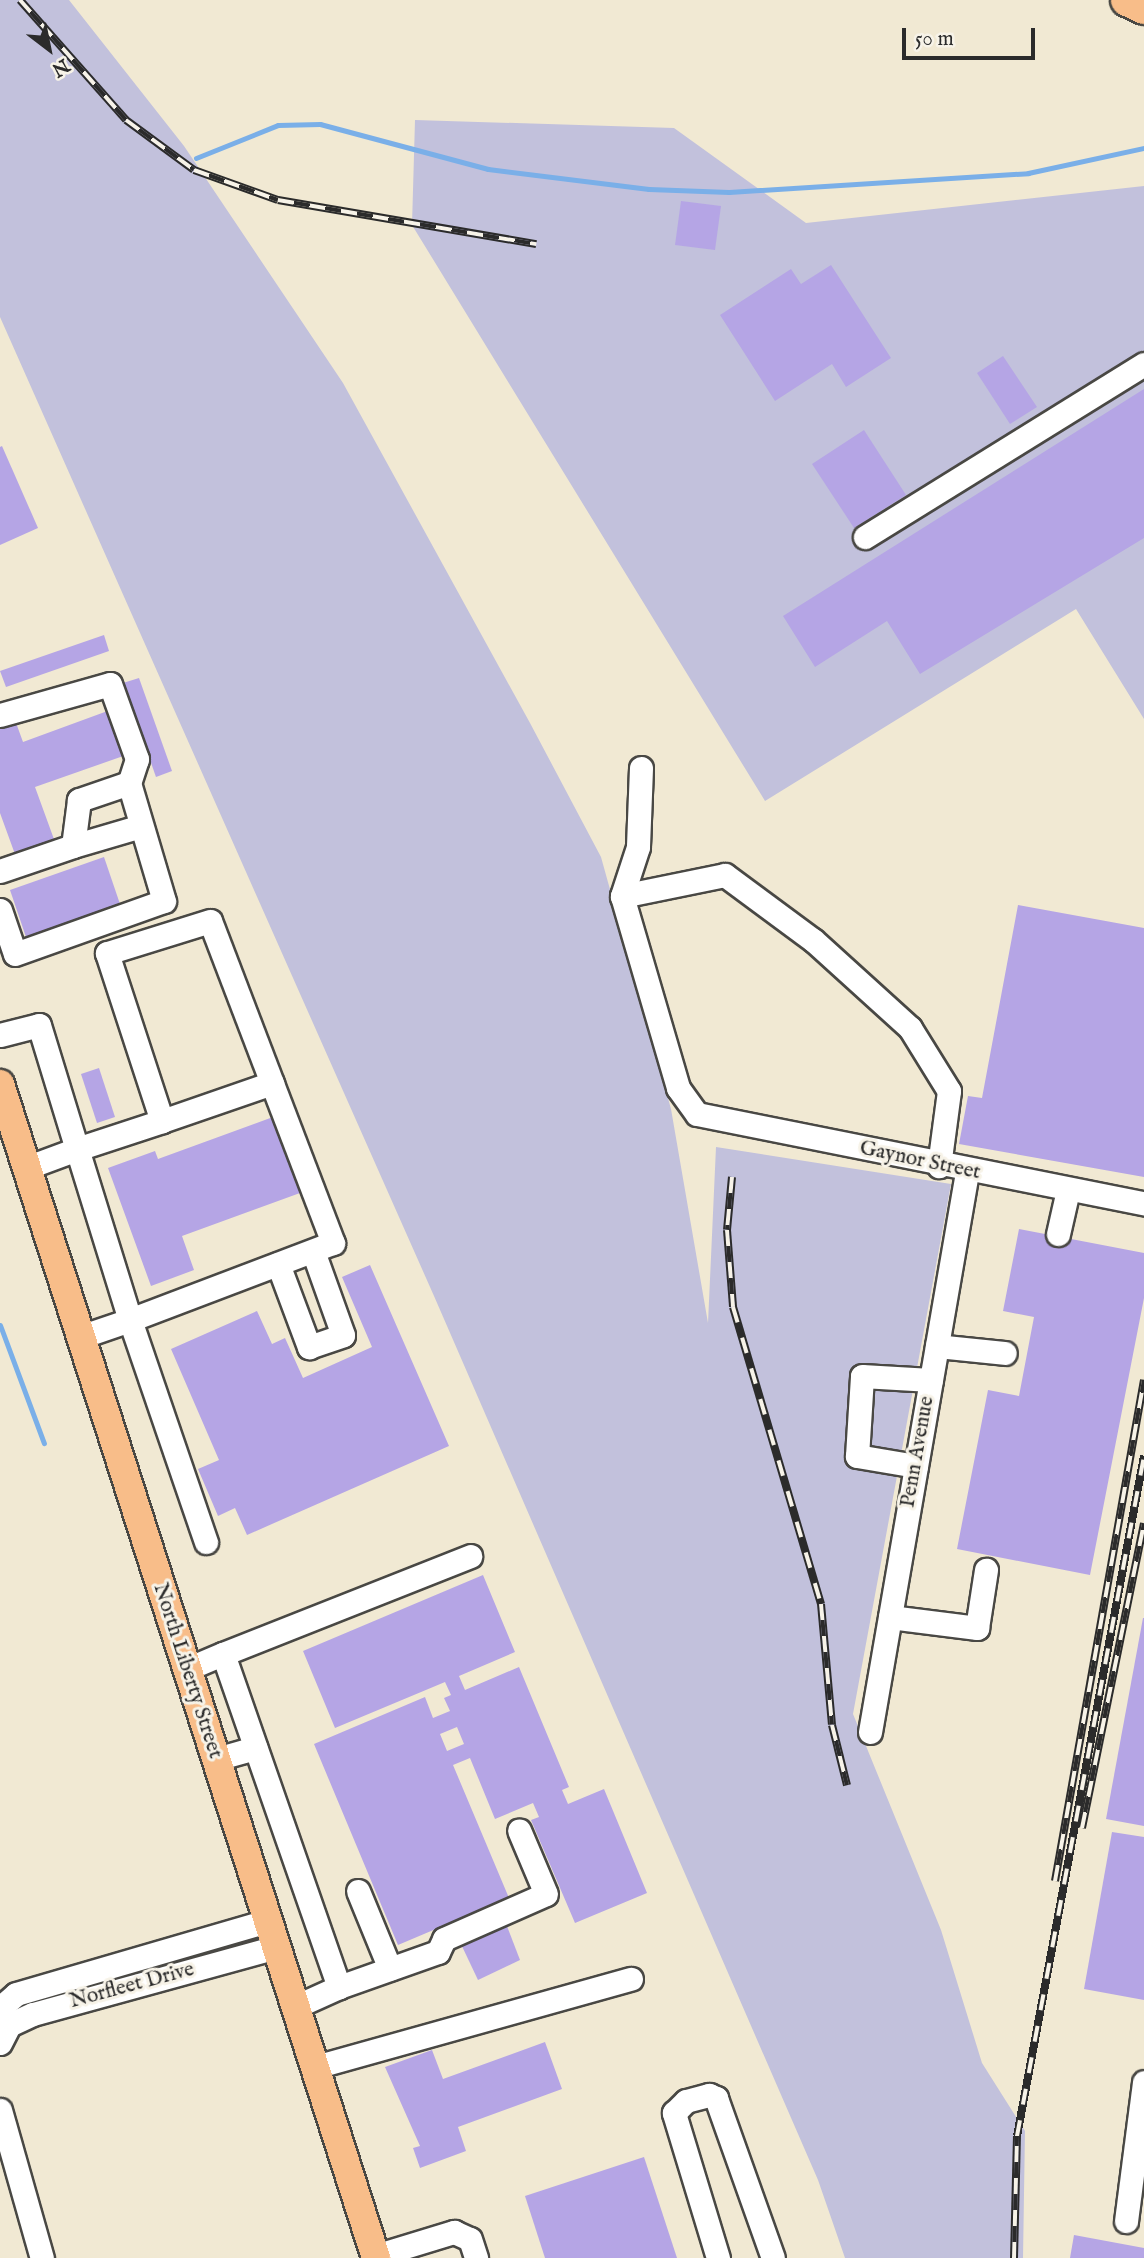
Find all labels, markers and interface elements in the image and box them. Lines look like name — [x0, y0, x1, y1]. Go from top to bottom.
north arrow — [14, 14, 84, 84]
scale bar — [906, 14, 1039, 58]
text: 50 m — [915, 26, 954, 53]
text: N — [47, 52, 73, 81]
street label: Gaynor Street — [857, 1136, 983, 1186]
street label: Penn Avenue — [896, 1394, 940, 1510]
street label: North Liberty Street — [147, 1580, 227, 1762]
street label: Norfleet Drive — [67, 1957, 197, 2015]

